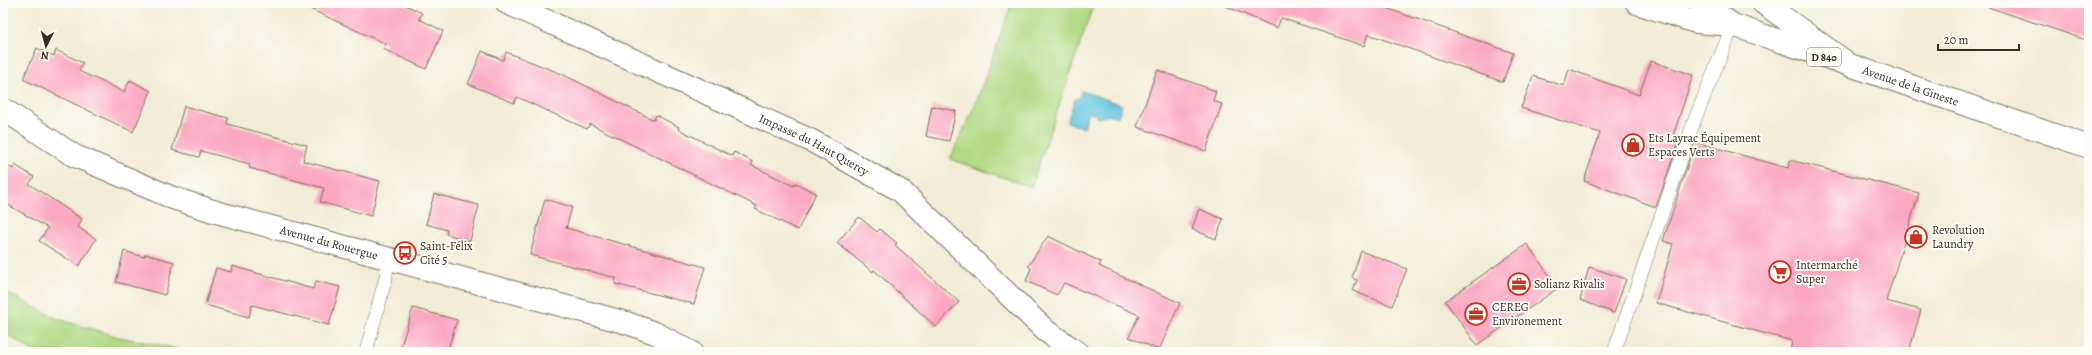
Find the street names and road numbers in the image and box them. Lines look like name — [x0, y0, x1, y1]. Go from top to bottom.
road number: D 840 — [1807, 48, 1841, 66]
street label: Avenue de la Gineste — [1860, 62, 1961, 110]
street label: Impasse du Haut Quercy — [756, 110, 872, 180]
street label: Avenue du Rouergue — [277, 221, 380, 263]

